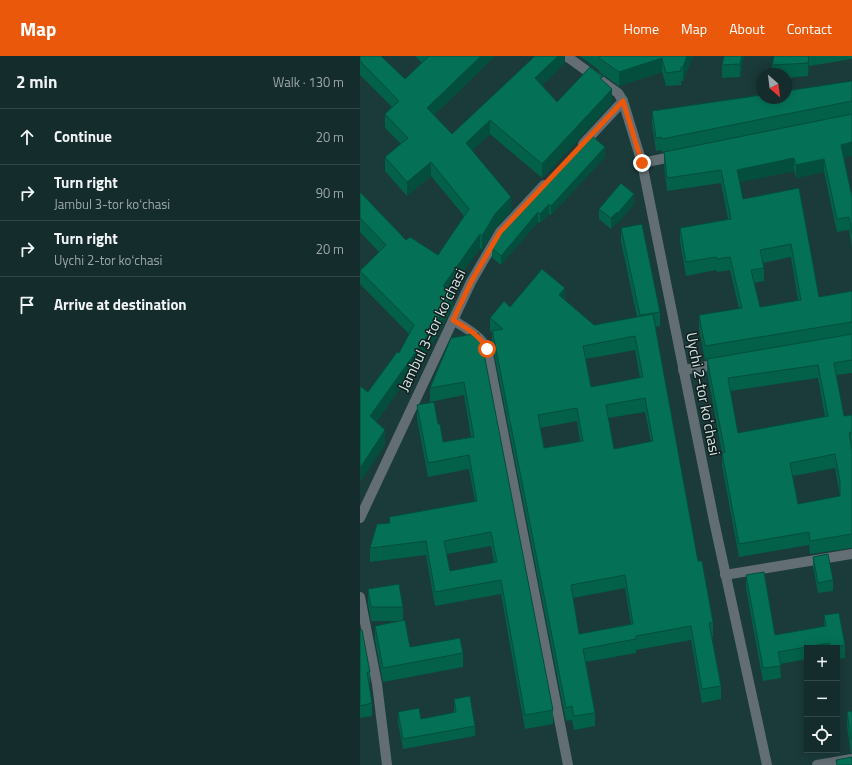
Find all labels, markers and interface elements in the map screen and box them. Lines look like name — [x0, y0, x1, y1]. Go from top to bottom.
text: Map — [20, 14, 56, 43]
text: Home — [624, 18, 659, 39]
text: Map — [681, 18, 707, 39]
text: About — [729, 18, 765, 39]
text: Contact — [787, 18, 832, 39]
north arrow — [756, 68, 792, 104]
text: 2 min — [16, 69, 57, 95]
text: Walk · 130 m — [273, 72, 344, 92]
text: Continue — [54, 125, 112, 148]
icon: ahead — [16, 126, 38, 148]
text: 20 m — [316, 127, 344, 147]
route end — [633, 154, 651, 172]
text: Turn right — [54, 171, 118, 194]
icon: right — [16, 182, 38, 204]
text: 90 m — [316, 183, 344, 203]
text: Jambul 3-tor koʻchasi — [54, 194, 170, 214]
text: Turn right — [54, 227, 118, 250]
icon: right — [16, 238, 38, 260]
text: 20 m — [316, 239, 344, 259]
text: Uychi 2-tor koʻchasi — [54, 250, 162, 270]
street label: Jambul 3-tor koʻchasi — [392, 264, 471, 395]
text: Arrive at destination — [54, 293, 187, 316]
icon: arrive — [16, 294, 38, 316]
street label: Uychi 2-tor koʻchasi — [680, 330, 727, 457]
route start — [478, 340, 496, 358]
map controls — [804, 645, 840, 753]
button: + — [804, 645, 840, 681]
button: − — [804, 681, 840, 717]
button: locate — [804, 717, 840, 753]

